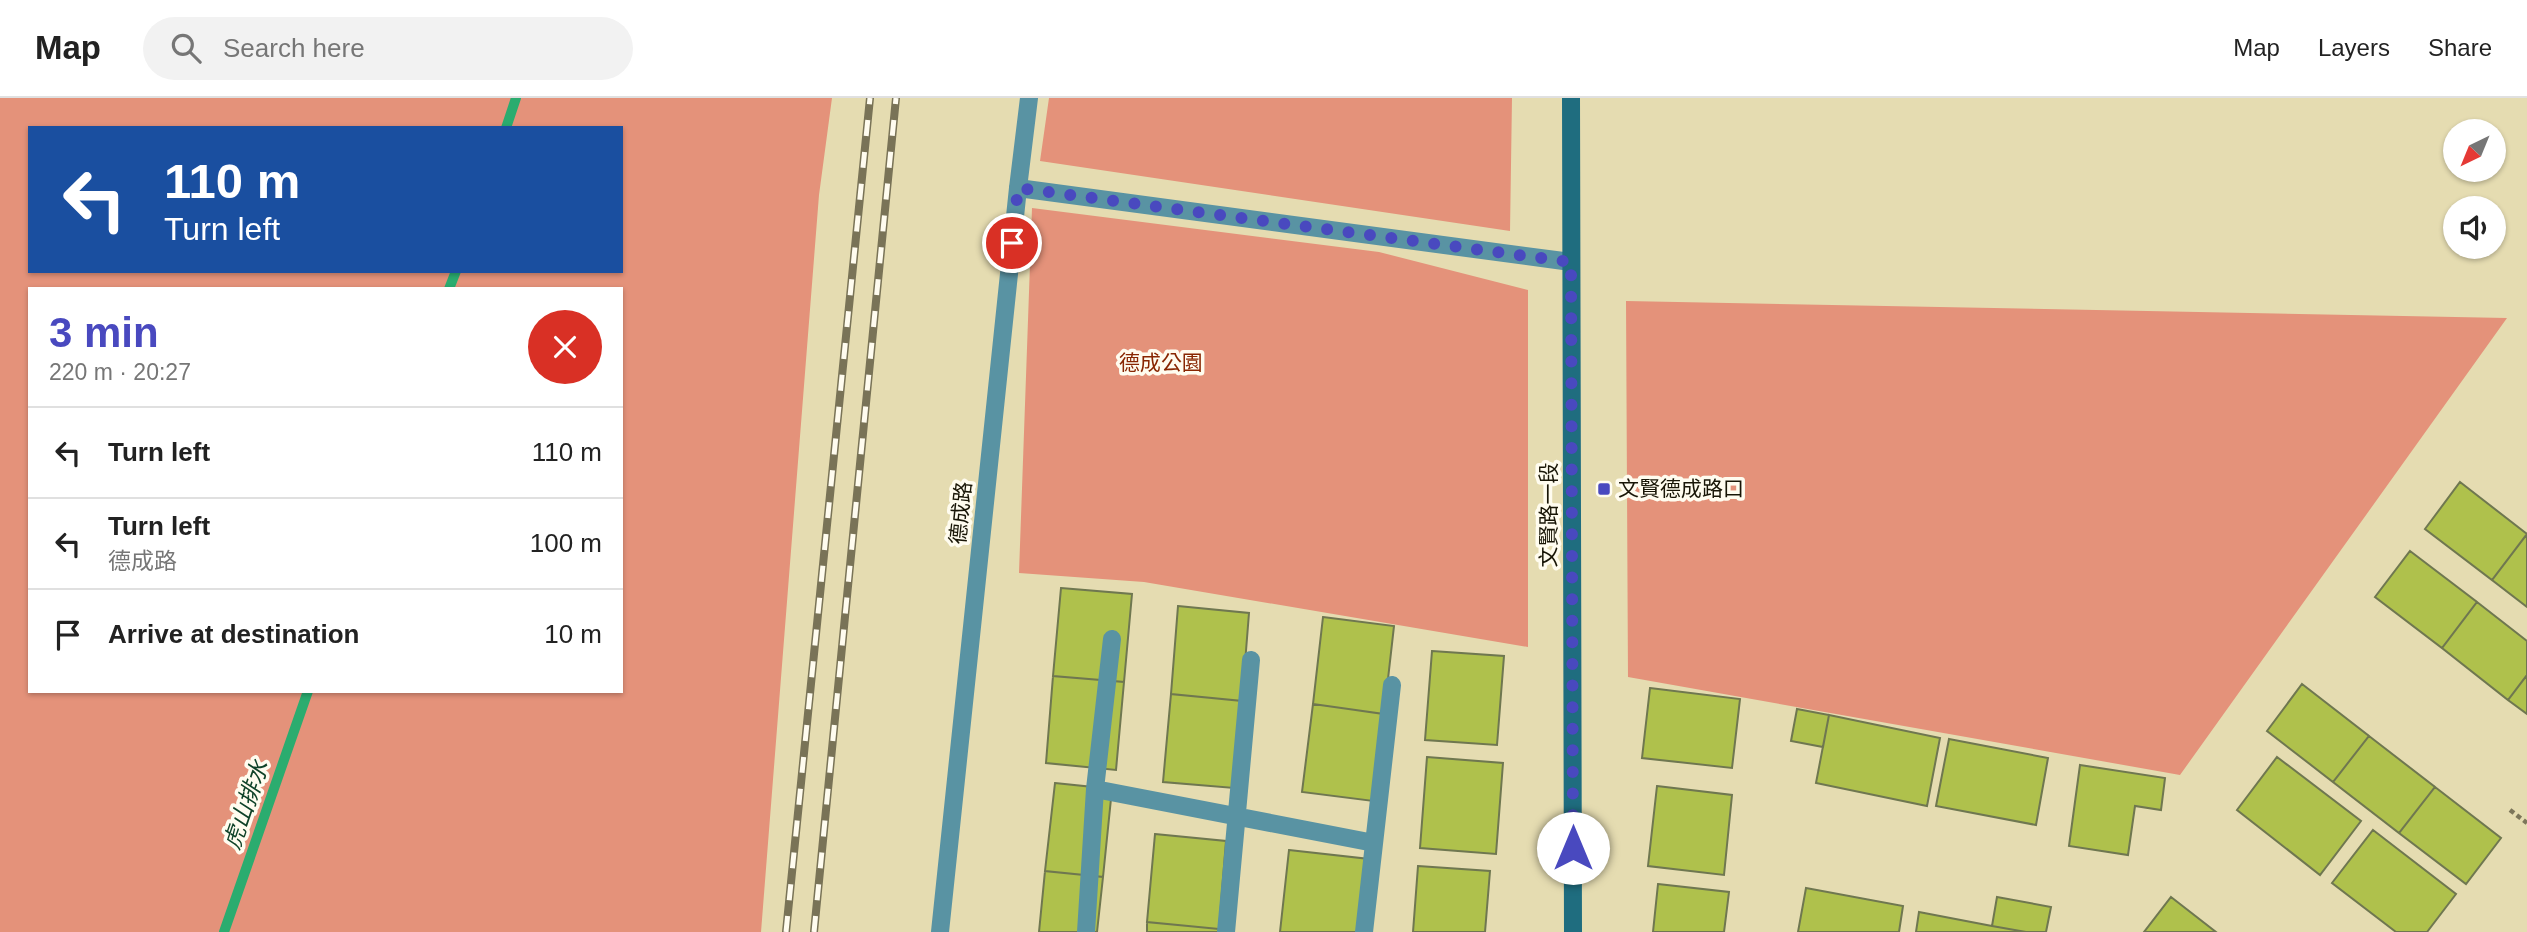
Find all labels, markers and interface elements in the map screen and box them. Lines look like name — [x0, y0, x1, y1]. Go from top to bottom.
search box — [143, 17, 633, 80]
text: Map — [35, 29, 101, 66]
icon: search — [167, 29, 205, 67]
text: Search here — [223, 33, 365, 63]
text: Map — [2233, 34, 2280, 61]
text: Layers — [2318, 34, 2390, 61]
text: Share — [2428, 34, 2492, 61]
north arrow — [2443, 119, 2506, 182]
map controls — [2443, 119, 2506, 259]
icon: left — [49, 154, 140, 245]
text: 110 m — [164, 154, 300, 208]
button: sound — [2443, 196, 2506, 259]
text: Turn left — [164, 211, 280, 247]
pin — [982, 213, 1042, 273]
icon: arrive — [993, 224, 1031, 262]
text: 3 min — [49, 309, 159, 356]
button: close — [528, 310, 602, 384]
park label: 德成公園 — [1119, 351, 1203, 374]
text: 220 m · 20:27 — [49, 359, 191, 385]
icon: left — [49, 434, 87, 472]
text: Turn left — [108, 437, 210, 467]
text: 110 m — [532, 437, 602, 467]
street label: 文賢路一段 — [1537, 463, 1560, 568]
place label: 文賢德成路口 — [1618, 477, 1744, 500]
street label: 德成路 — [946, 480, 975, 545]
marker: 文賢德成路口 — [1596, 481, 1612, 497]
text: Turn left — [108, 511, 210, 541]
icon: left — [49, 525, 87, 563]
text: 100 m — [530, 528, 602, 558]
text: 德成路 — [108, 548, 177, 574]
icon: arrive — [49, 616, 87, 654]
text: Arrive at destination — [108, 619, 359, 649]
text: 10 m — [544, 619, 602, 649]
water label: 虎山排水 — [219, 756, 274, 853]
position arrow — [1536, 811, 1610, 885]

